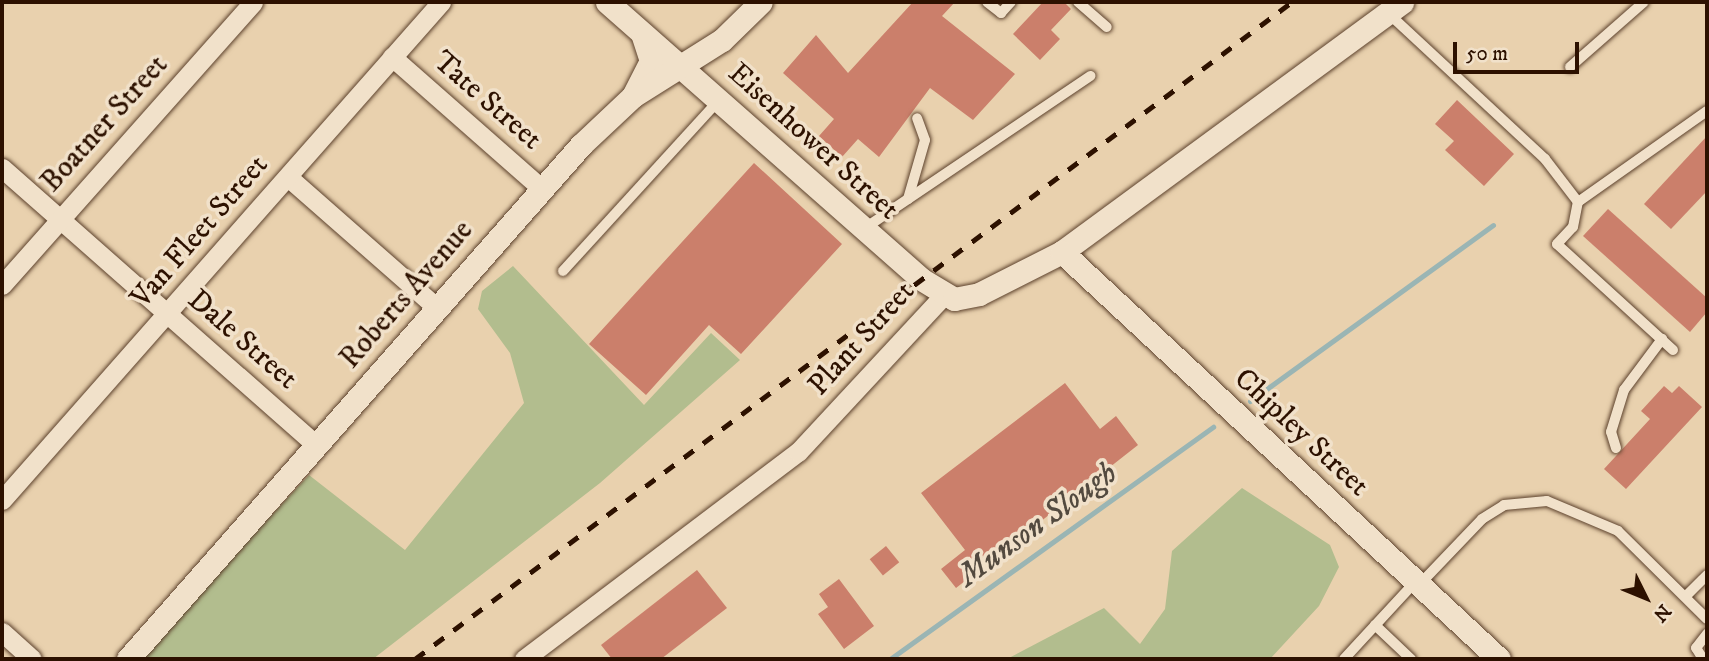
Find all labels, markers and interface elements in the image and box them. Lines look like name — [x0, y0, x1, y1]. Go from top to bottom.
scale bar — [1457, 28, 1583, 72]
text: 50 m — [1466, 41, 1508, 67]
street label: Tate Street — [425, 44, 549, 158]
street label: Boatner Street — [34, 48, 176, 200]
street label: Eisenhower Street — [720, 56, 906, 228]
street label: Van Fleet Street — [124, 148, 276, 316]
street label: Roberts Avenue — [333, 214, 481, 376]
street label: Plant Street — [801, 274, 923, 404]
street label: Dale Street — [180, 283, 304, 397]
street label: Chipley Street — [1226, 361, 1376, 505]
water label: Munson Slough — [951, 454, 1125, 596]
north arrow — [1611, 563, 1681, 633]
text: N — [1648, 599, 1675, 626]

